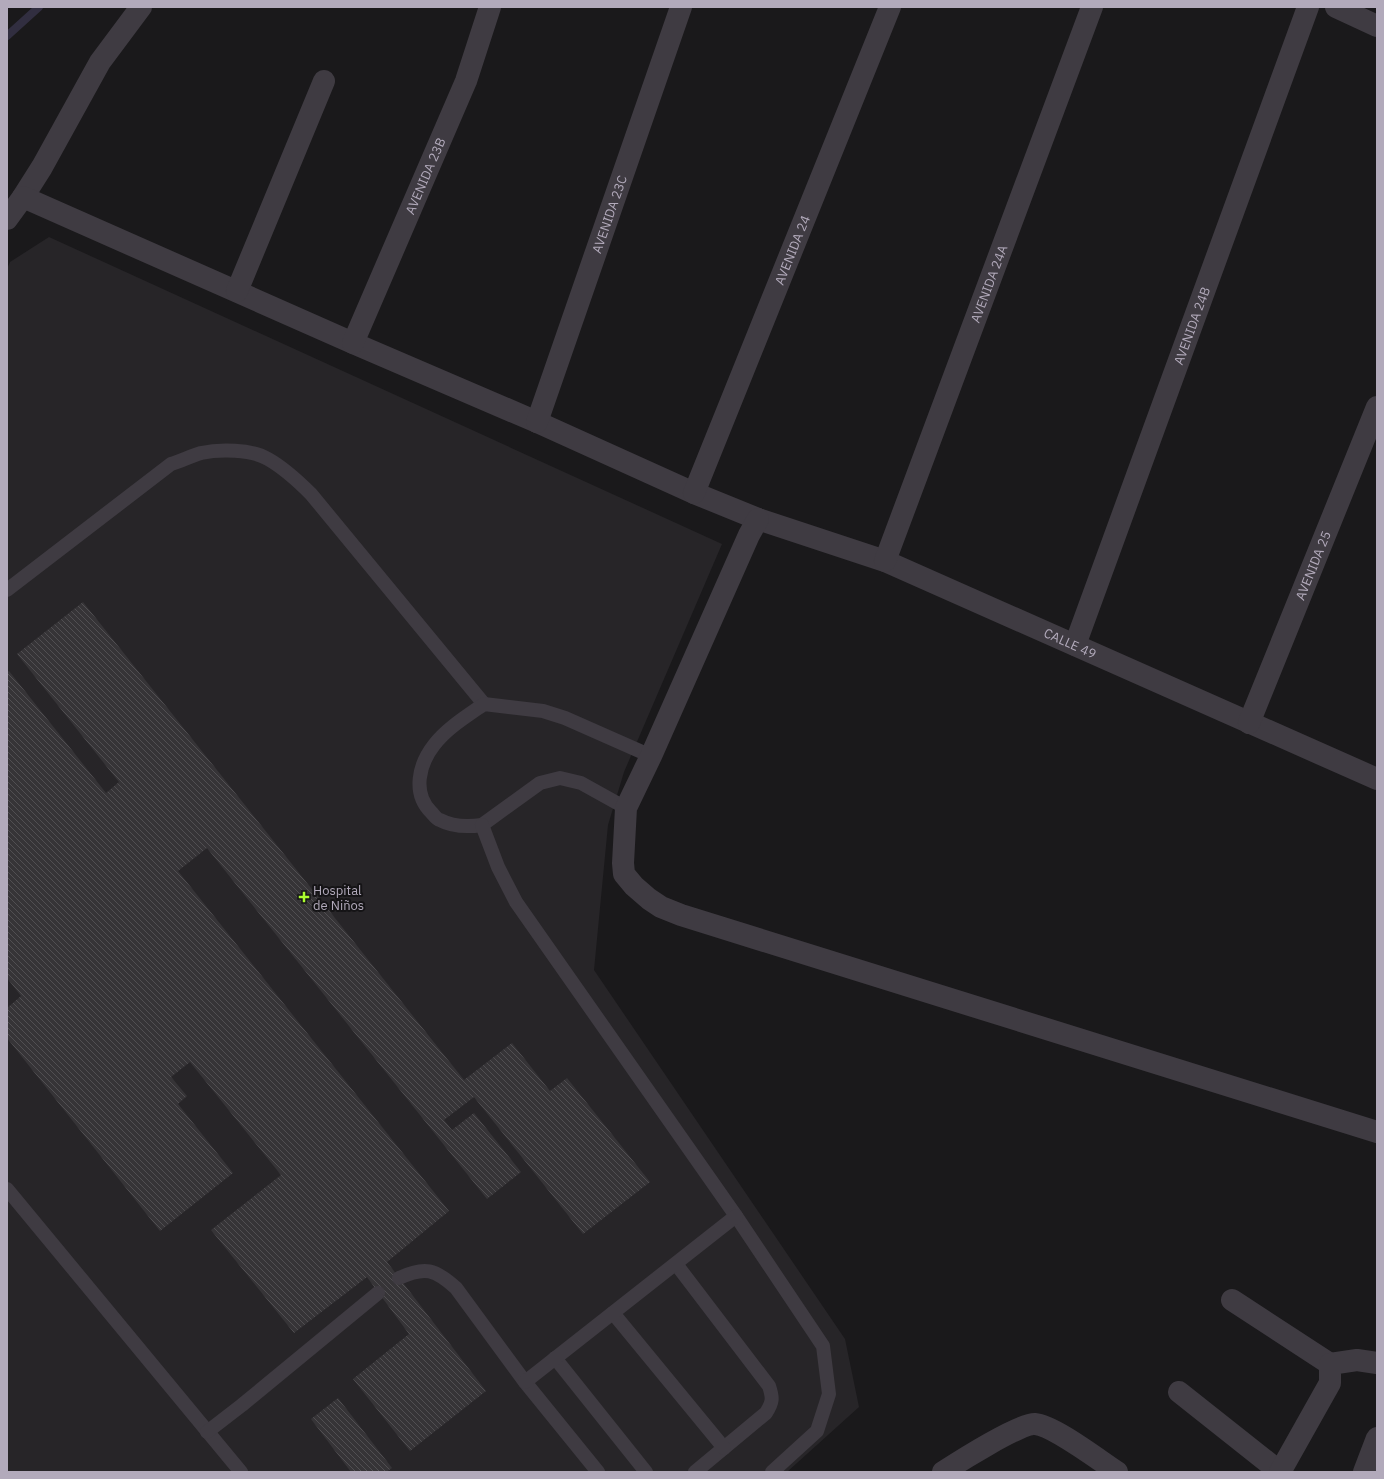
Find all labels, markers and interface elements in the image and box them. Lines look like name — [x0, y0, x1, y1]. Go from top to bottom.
street label: AVENIDA 23B — [401, 135, 449, 217]
street label: AVENIDA 23C — [588, 173, 630, 255]
street label: AVENIDA 24 — [770, 213, 814, 287]
street label: AVENIDA 24A — [966, 242, 1011, 325]
street label: AVENIDA 24B — [1170, 284, 1214, 367]
street label: AVENIDA 25 — [1291, 528, 1334, 603]
street label: CALLE 49 — [1041, 624, 1099, 662]
place label: Hospital de Niños — [313, 882, 364, 914]
marker: Hospital de Niños — [298, 891, 310, 903]

